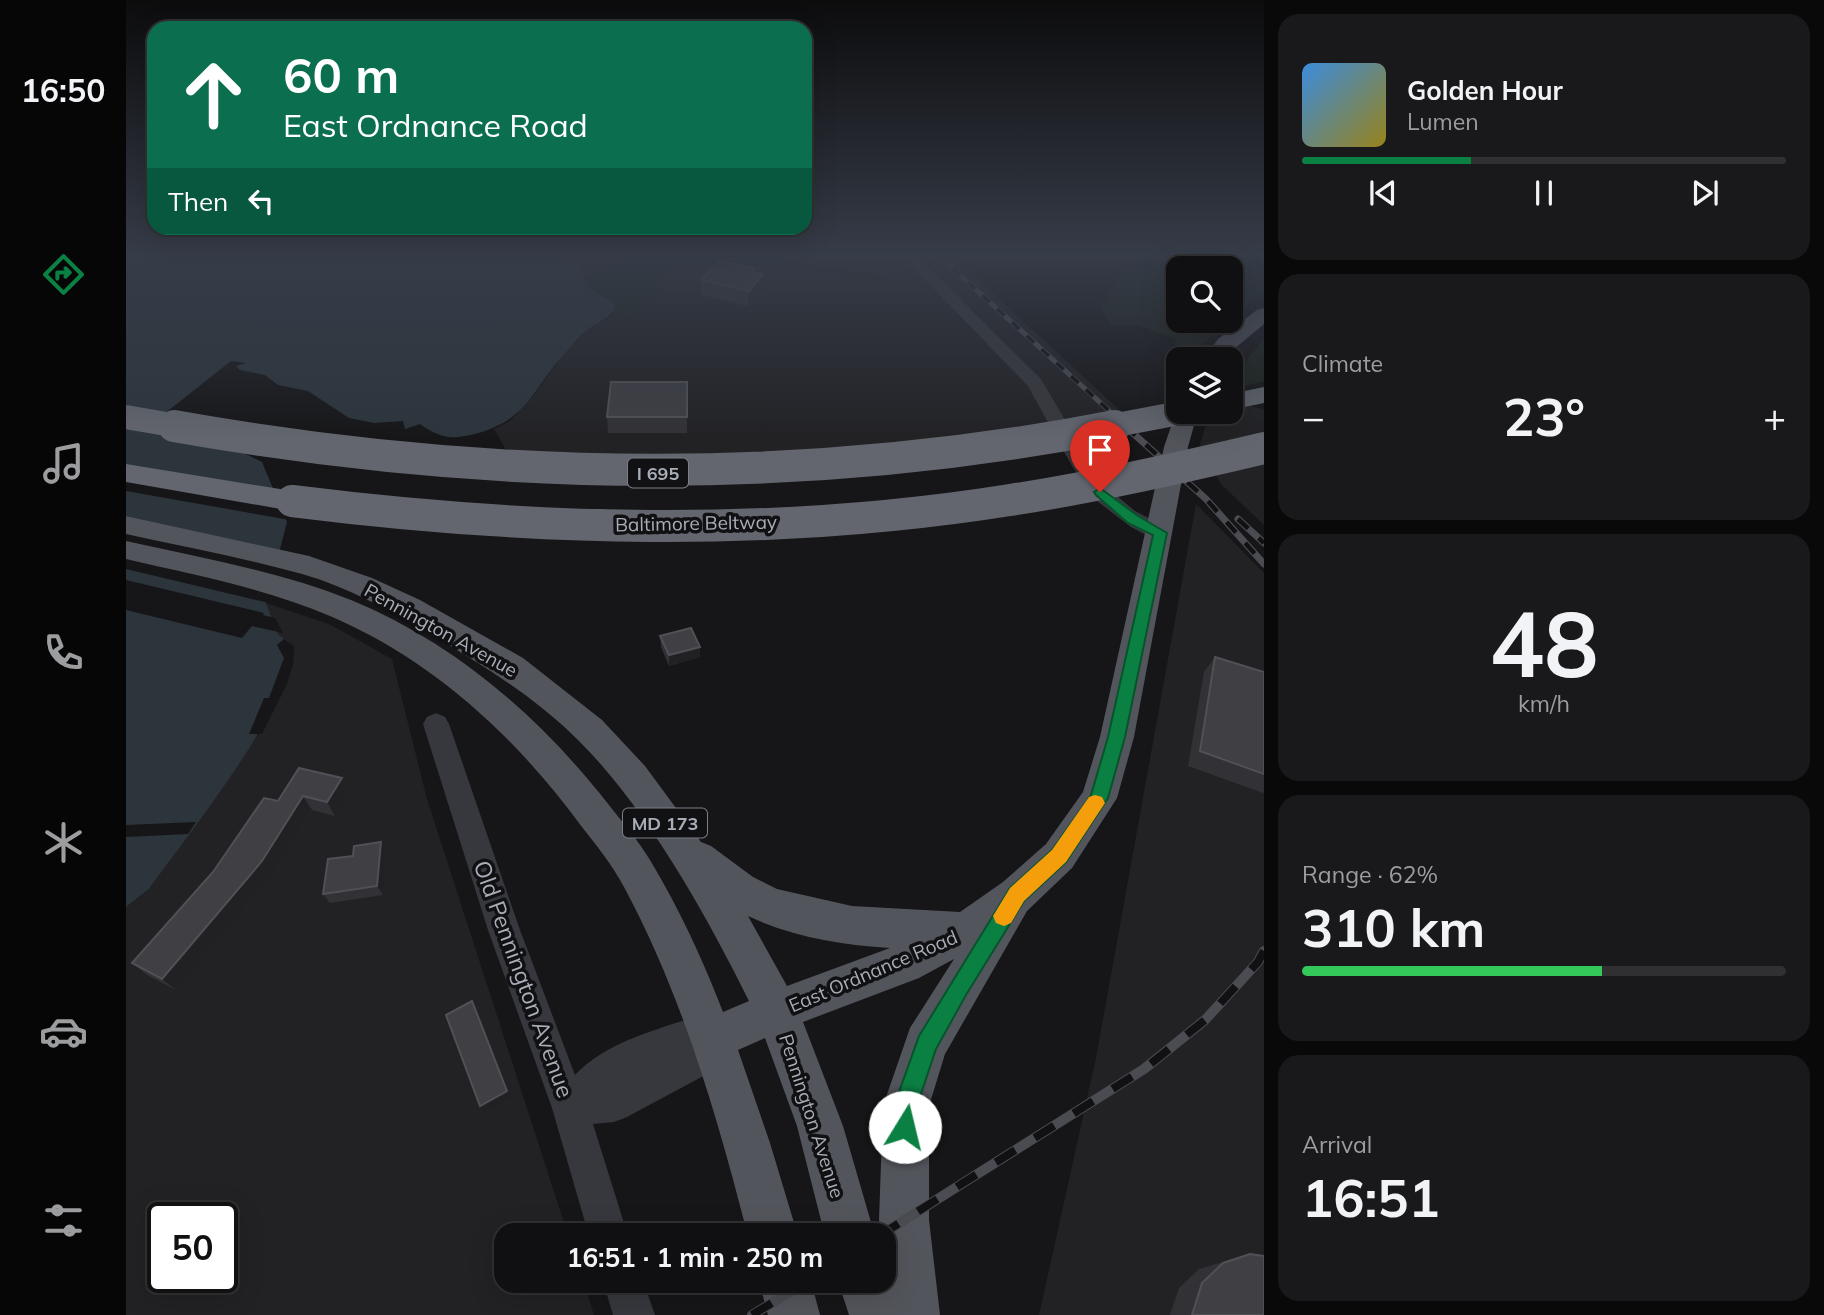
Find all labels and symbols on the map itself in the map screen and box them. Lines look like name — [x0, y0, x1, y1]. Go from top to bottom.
pin — [1070, 420, 1130, 492]
road number: I 695 — [628, 458, 688, 488]
street label: Baltimore Beltway — [615, 510, 777, 536]
street label: Pennington Avenue — [360, 578, 522, 682]
road number: MD 173 — [623, 808, 707, 838]
street label: Old Pennington Avenue — [468, 856, 580, 1102]
street label: East Ordnance Road — [785, 925, 961, 1017]
street label: Pennington Avenue — [774, 1031, 850, 1201]
position arrow — [868, 1090, 942, 1164]
speed limit sign: 50 — [147, 1202, 238, 1293]

